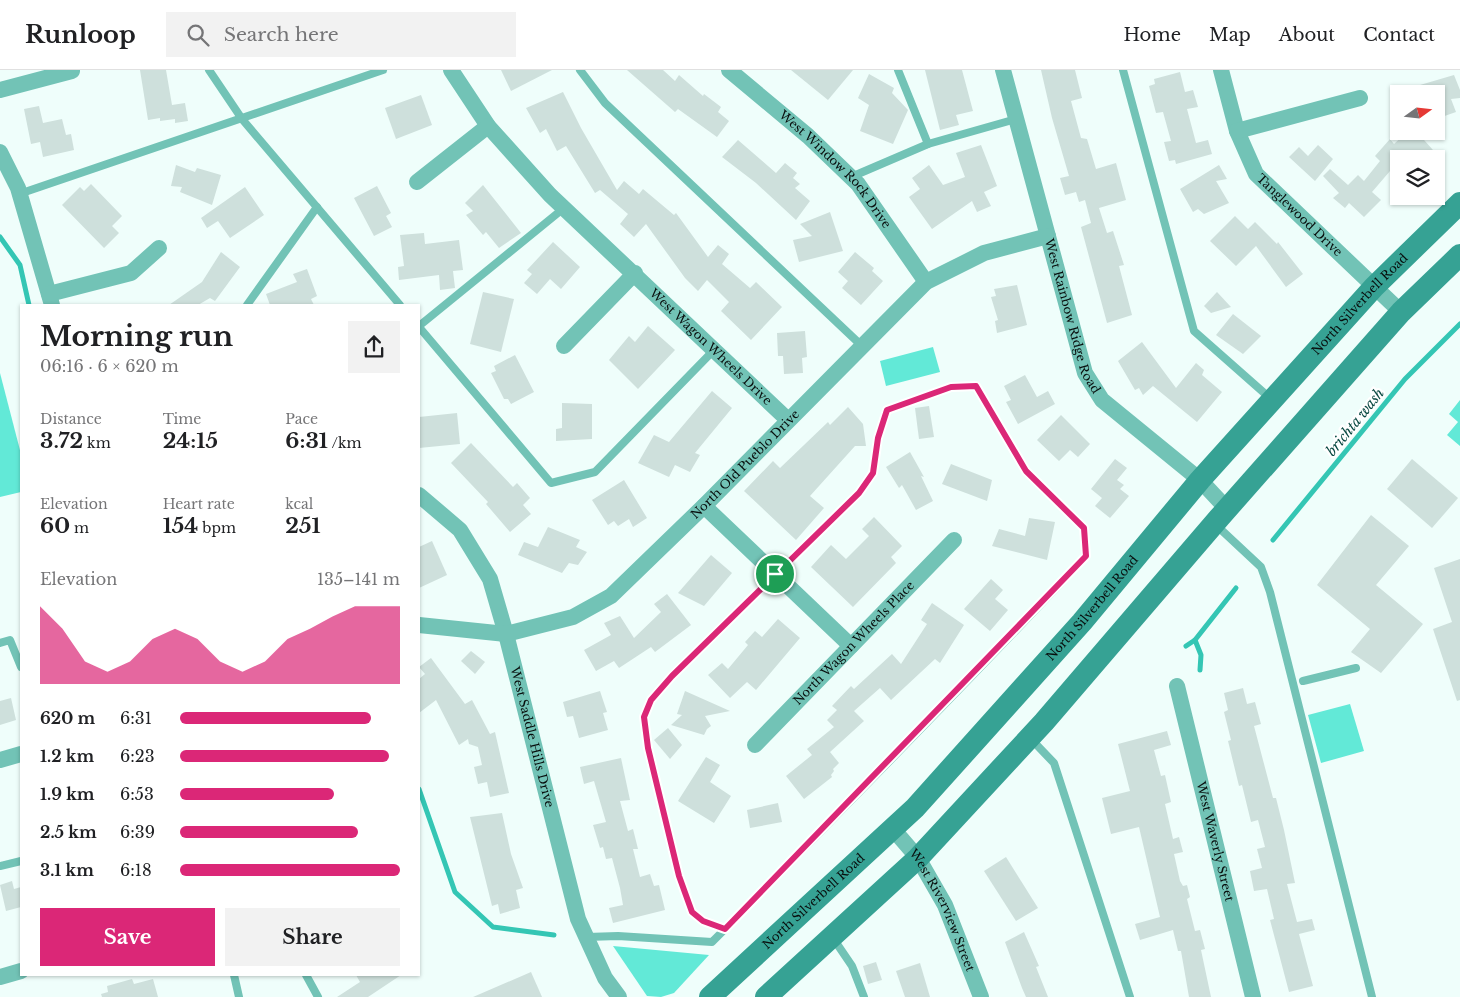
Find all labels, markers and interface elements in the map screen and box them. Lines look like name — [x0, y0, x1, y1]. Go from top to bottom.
search box — [166, 12, 516, 57]
text: Runloop — [25, 20, 136, 49]
icon: search — [184, 21, 212, 49]
text: Search here — [224, 23, 339, 46]
text: Home — [1123, 24, 1181, 46]
text: Map — [1209, 24, 1251, 46]
text: About — [1279, 24, 1335, 46]
text: Contact — [1363, 24, 1435, 46]
north arrow — [1390, 85, 1445, 140]
map controls — [1390, 85, 1445, 205]
street label: West Window Rock Drive — [775, 106, 894, 231]
button: layers — [1390, 150, 1445, 205]
street label: Tanglewood Drive — [1254, 171, 1346, 259]
street label: West Rainbow Ridge Road — [1042, 236, 1104, 396]
street label: North Silverbell Road — [1308, 250, 1411, 358]
street label: West Wagon Wheels Drive — [646, 285, 775, 408]
text: Morning run — [40, 319, 233, 354]
button: share — [348, 321, 400, 373]
text: 06:16 · 6 × 620 m — [40, 356, 179, 376]
water label: brichta wash — [1322, 384, 1388, 460]
street label: North Old Pueblo Drive — [687, 406, 802, 522]
text: Distance — [40, 410, 102, 428]
text: Time — [163, 410, 201, 428]
text: Pace — [285, 410, 318, 428]
text: 3.72 — [40, 428, 83, 454]
text: 24:15 — [163, 428, 218, 454]
text: 6:31 — [285, 428, 328, 454]
text: km — [83, 434, 111, 452]
text: /km — [328, 434, 362, 452]
text: Elevation — [40, 495, 108, 513]
text: Heart rate — [163, 495, 235, 513]
text: kcal — [285, 495, 313, 513]
text: 60 — [40, 513, 70, 539]
text: 154 — [163, 513, 198, 539]
text: 251 — [285, 513, 321, 539]
text: m — [70, 519, 89, 537]
text: bpm — [198, 519, 236, 537]
street label: North Silverbell Road — [1043, 552, 1141, 664]
pin — [754, 553, 796, 595]
icon: arrive — [761, 560, 789, 588]
text: Elevation — [40, 569, 117, 589]
text: 135–141 m — [317, 569, 400, 589]
street label: North Wagon Wheels Place — [790, 577, 917, 708]
street label: West Saddle Hills Drive — [507, 664, 558, 809]
text: 620 m — [40, 708, 95, 728]
text: 6:31 — [120, 708, 152, 728]
text: 1.2 km — [40, 746, 94, 766]
text: 6:23 — [120, 746, 155, 766]
street label: West Waverly Street — [1193, 779, 1237, 903]
text: 1.9 km — [40, 784, 95, 804]
text: 6:53 — [120, 784, 154, 804]
text: 2.5 km — [40, 822, 97, 842]
text: 6:39 — [120, 822, 155, 842]
street label: West Riverview Street — [906, 845, 978, 974]
street label: North Silverbell Road — [759, 850, 868, 952]
text: 3.1 km — [40, 860, 94, 880]
text: 6:18 — [120, 860, 152, 880]
button: Save — [40, 908, 215, 966]
button: Share — [225, 908, 400, 966]

